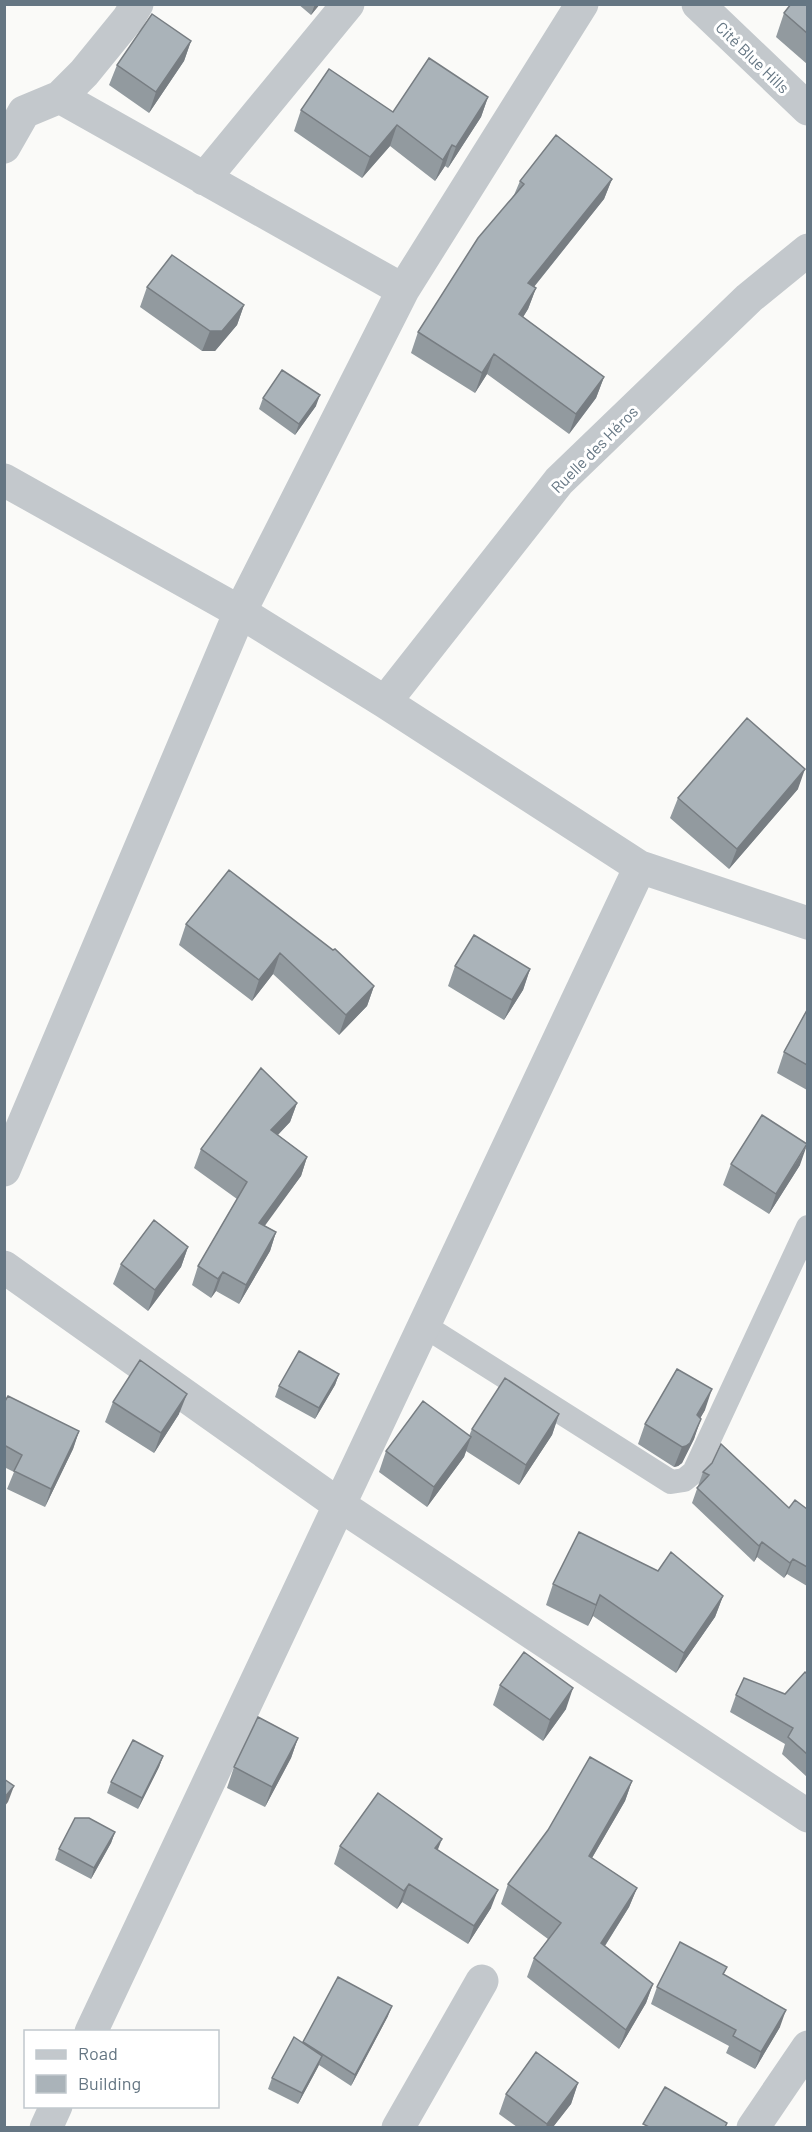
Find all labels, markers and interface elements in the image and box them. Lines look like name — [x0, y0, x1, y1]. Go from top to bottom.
street label: Cité Blue Hills — [712, 17, 794, 97]
street label: Ruelle des Héros — [547, 402, 641, 496]
legend — [24, 2030, 219, 2108]
text: Road — [78, 2042, 118, 2064]
text: Building — [78, 2072, 141, 2094]

